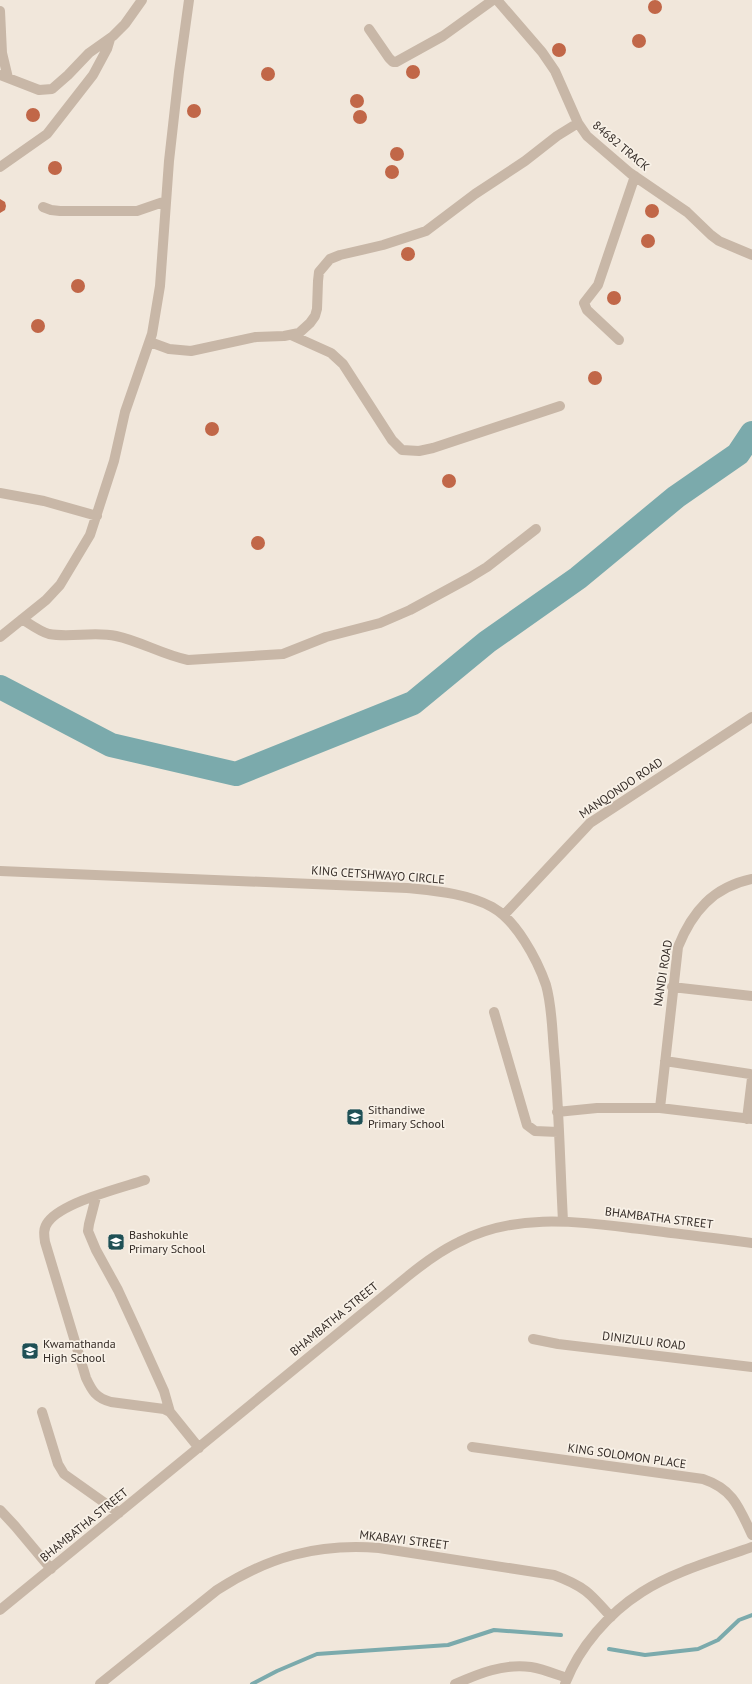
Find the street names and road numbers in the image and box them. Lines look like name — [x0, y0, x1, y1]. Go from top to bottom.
street label: 84682 TRACK — [590, 117, 653, 174]
street label: MANQONDO ROAD — [576, 754, 666, 821]
street label: KING CETSHWAYO CIRCLE — [311, 862, 445, 887]
street label: NANDI ROAD — [650, 938, 675, 1007]
street label: BHAMBATHA STREET — [604, 1203, 714, 1232]
street label: BHAMBATHA STREET — [287, 1278, 381, 1359]
street label: DINIZULU ROAD — [602, 1328, 687, 1353]
street label: KING SOLOMON PLACE — [567, 1440, 687, 1471]
street label: BHAMBATHA STREET — [37, 1484, 131, 1565]
street label: MKABAYI STREET — [359, 1527, 450, 1552]

